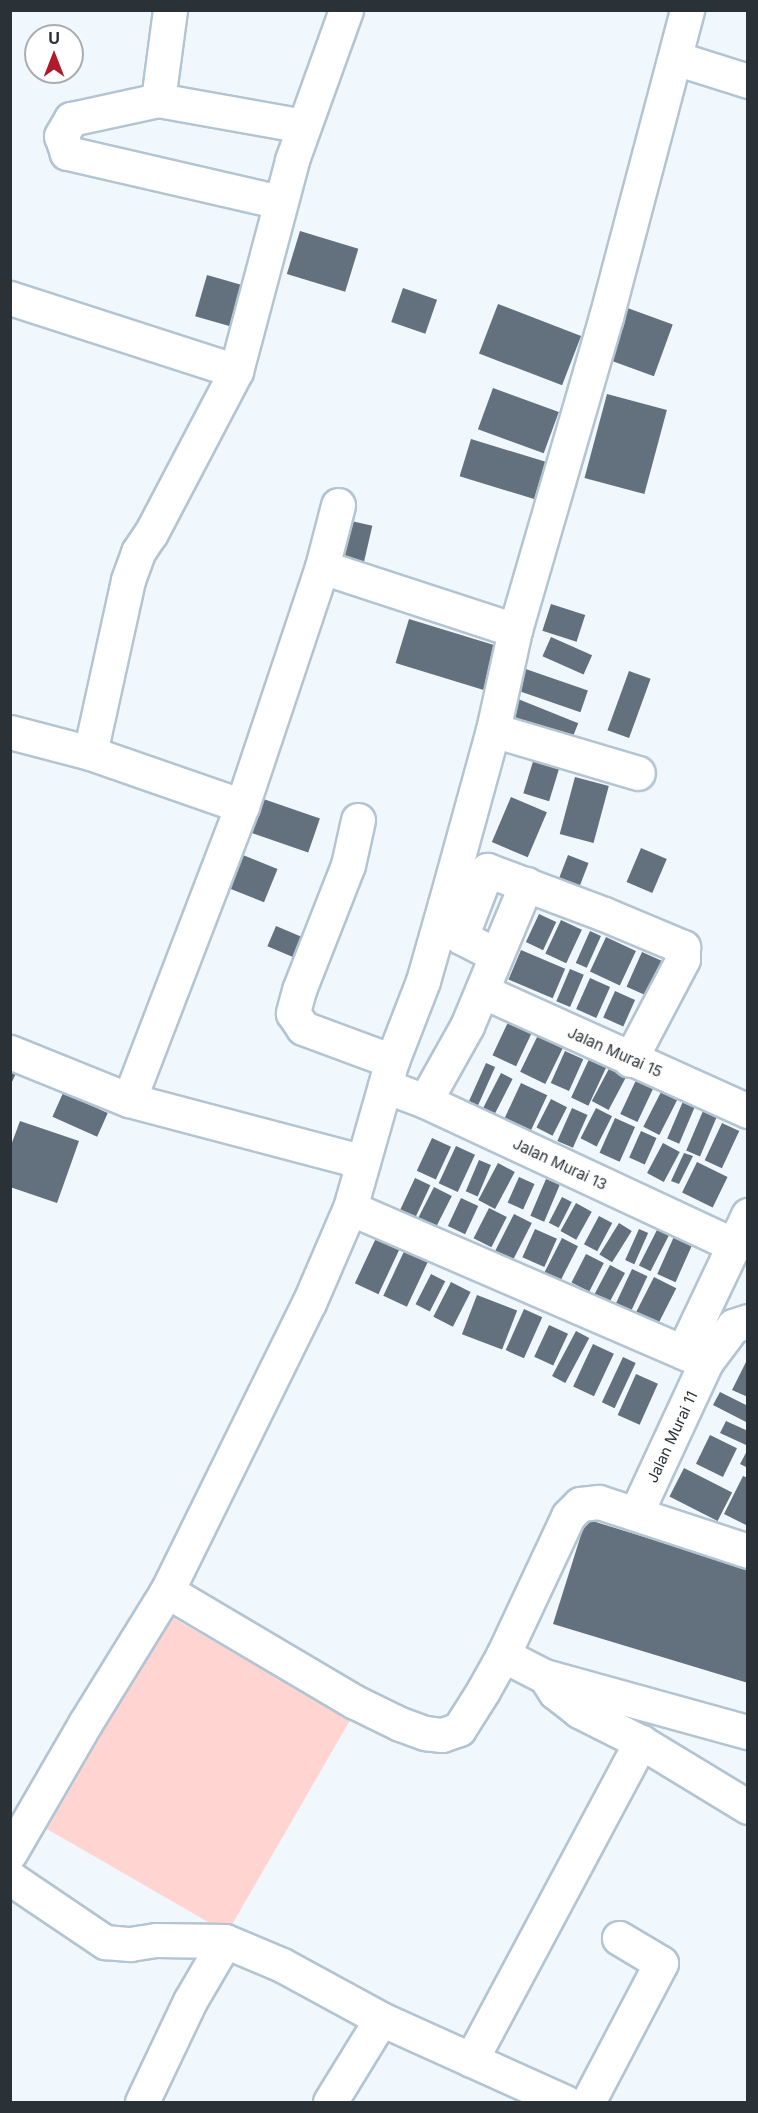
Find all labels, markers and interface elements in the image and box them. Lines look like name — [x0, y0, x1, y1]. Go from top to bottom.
north arrow — [24, 24, 84, 84]
text: U — [48, 28, 60, 48]
street label: Jalan Murai 15 — [565, 1023, 665, 1081]
street label: Jalan Murai 13 — [510, 1134, 610, 1194]
street label: Jalan Murai 11 — [643, 1388, 701, 1486]

